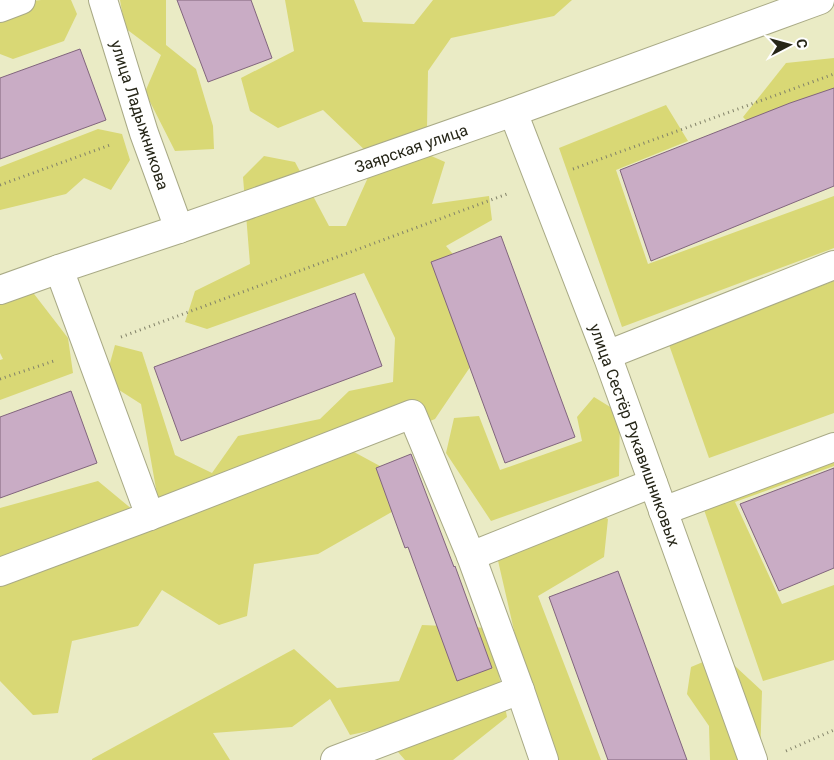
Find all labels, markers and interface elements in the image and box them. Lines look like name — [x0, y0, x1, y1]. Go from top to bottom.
north arrow — [764, 20, 814, 70]
street label: улица Ладыжникова — [106, 38, 173, 192]
text: С — [793, 38, 810, 49]
street label: Заярская улица — [352, 120, 470, 177]
street label: улица Сестёр Рукавишниковых — [585, 321, 684, 549]

